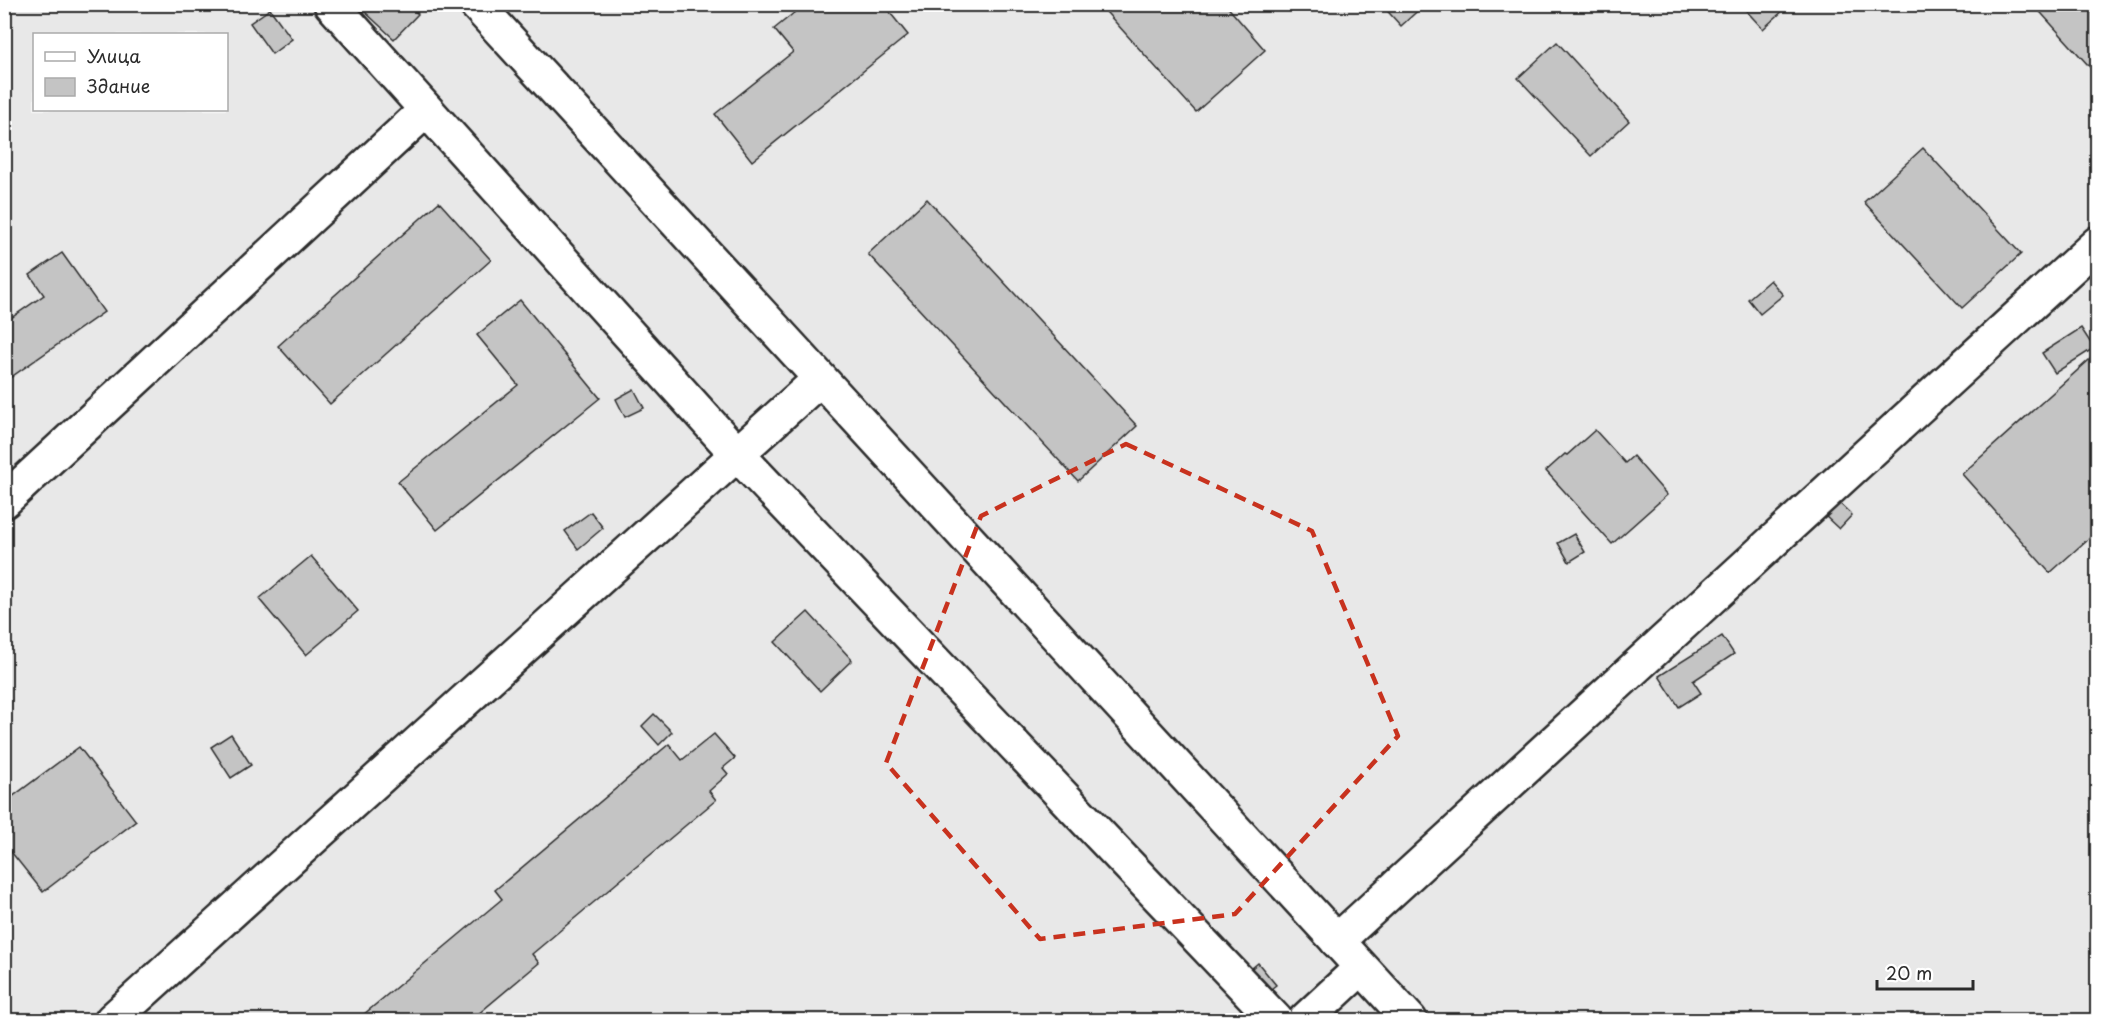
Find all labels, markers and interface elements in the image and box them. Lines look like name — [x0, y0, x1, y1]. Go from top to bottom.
legend — [33, 33, 228, 111]
text: Улица — [87, 42, 141, 69]
text: Здание — [87, 72, 150, 99]
scale bar — [1877, 953, 1973, 991]
text: 20 m — [1886, 959, 1932, 986]

